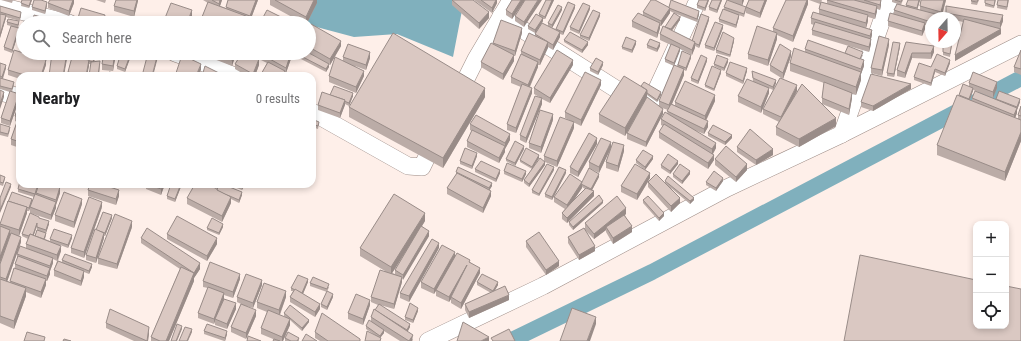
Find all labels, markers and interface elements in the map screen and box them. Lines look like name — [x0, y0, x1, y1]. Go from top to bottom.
north arrow — [925, 12, 961, 48]
search box — [16, 16, 316, 60]
icon: search — [30, 27, 52, 49]
text: Search here — [62, 29, 132, 47]
text: Nearby — [32, 88, 80, 108]
text: 0 results — [256, 91, 300, 106]
map controls — [973, 221, 1009, 329]
button: + — [973, 221, 1009, 257]
button: − — [973, 257, 1009, 293]
button: locate — [973, 293, 1009, 329]

